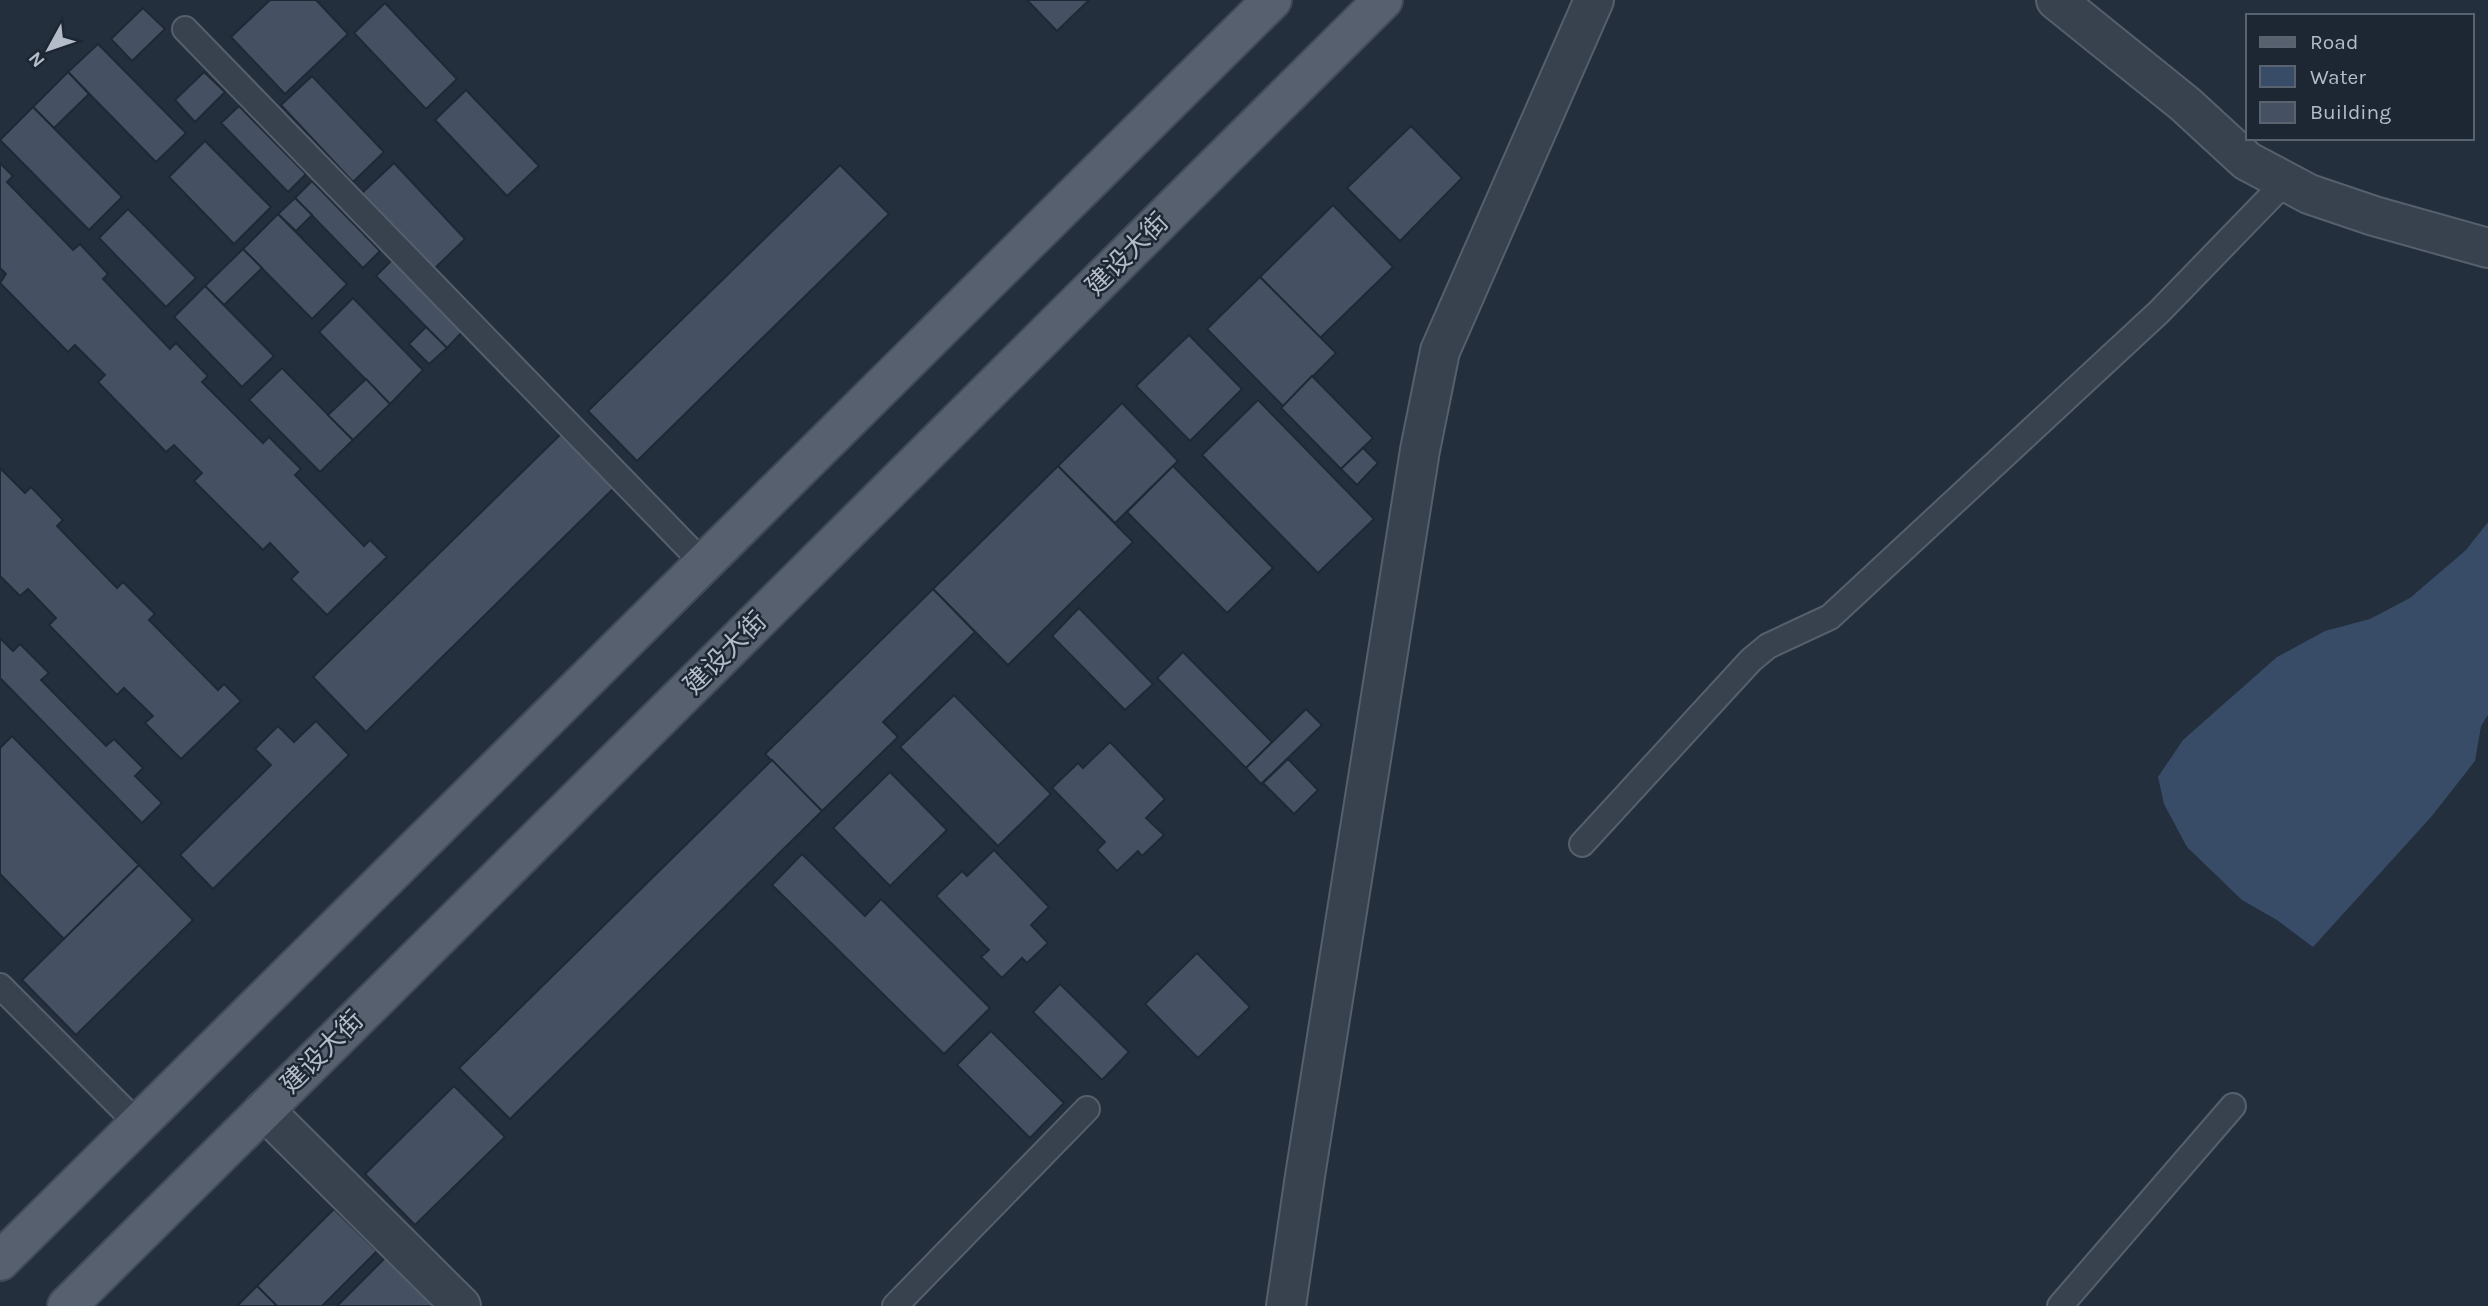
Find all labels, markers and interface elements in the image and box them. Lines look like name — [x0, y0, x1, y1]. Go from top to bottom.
north arrow — [14, 14, 84, 84]
legend — [2246, 14, 2474, 140]
text: Road — [2310, 30, 2358, 54]
text: N — [24, 47, 50, 72]
text: Water — [2310, 65, 2366, 89]
text: Building — [2310, 100, 2391, 124]
street label: 建设大街 — [1079, 206, 1175, 302]
street label: 建设大街 — [677, 605, 773, 701]
street label: 建设大街 — [274, 1004, 370, 1100]

